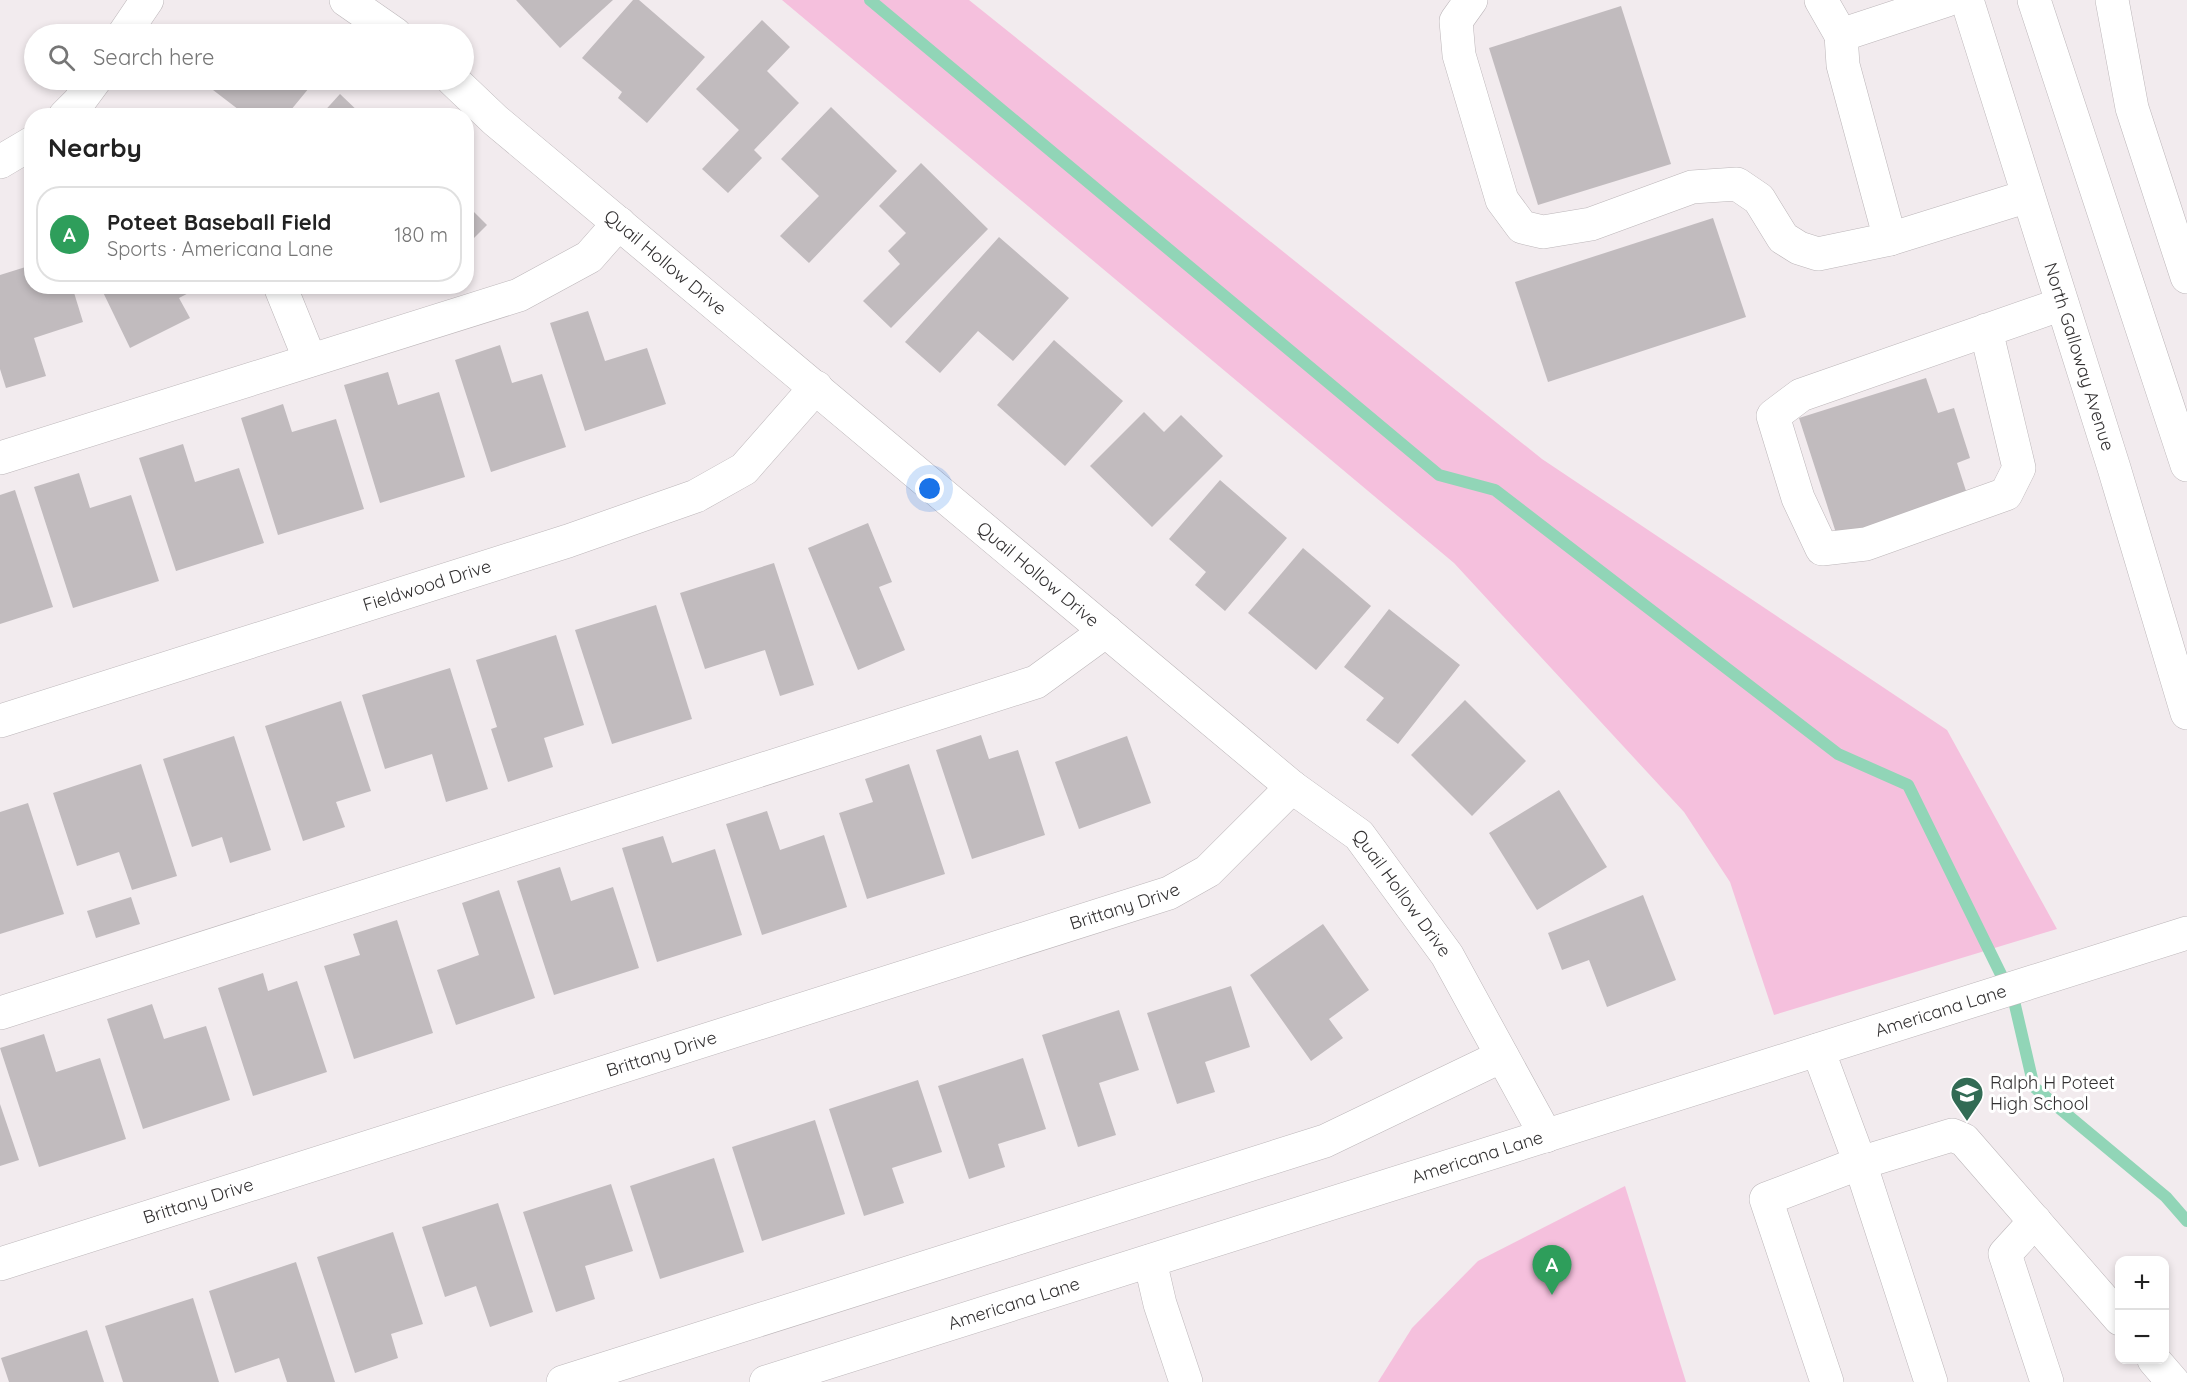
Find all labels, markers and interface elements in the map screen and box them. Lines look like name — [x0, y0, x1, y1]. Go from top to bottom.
search box — [24, 24, 474, 90]
icon: search — [45, 41, 78, 74]
text: Search here — [93, 43, 214, 71]
text: Nearby — [48, 131, 142, 164]
street label: Quail Hollow Drive — [600, 204, 732, 320]
text: Poteet Baseball Field — [107, 208, 331, 236]
text: A — [63, 222, 76, 247]
text: 180 m — [394, 222, 448, 247]
text: Sports · Americana Lane — [107, 236, 333, 261]
street label: North Galloway Avenue — [2039, 260, 2120, 454]
your location — [915, 474, 944, 503]
street label: Quail Hollow Drive — [972, 516, 1104, 632]
street label: Fieldwood Drive — [360, 554, 494, 616]
street label: Quail Hollow Drive — [1348, 825, 1457, 961]
street label: Brittany Drive — [1067, 877, 1184, 935]
street label: Americana Lane — [1872, 979, 2009, 1042]
street label: Brittany Drive — [603, 1025, 719, 1082]
place label: Ralph H Poteet High School — [1990, 1071, 2115, 1115]
school or university icon: Ralph H Poteet High School — [1949, 1075, 1985, 1122]
street label: Americana Lane — [1409, 1125, 1546, 1188]
street label: Brittany Drive — [140, 1172, 256, 1229]
pin: A — [1532, 1246, 1572, 1295]
map controls — [2115, 1256, 2169, 1364]
button: + — [2115, 1256, 2169, 1310]
street label: Americana Lane — [945, 1272, 1082, 1335]
button: − — [2115, 1310, 2169, 1364]

